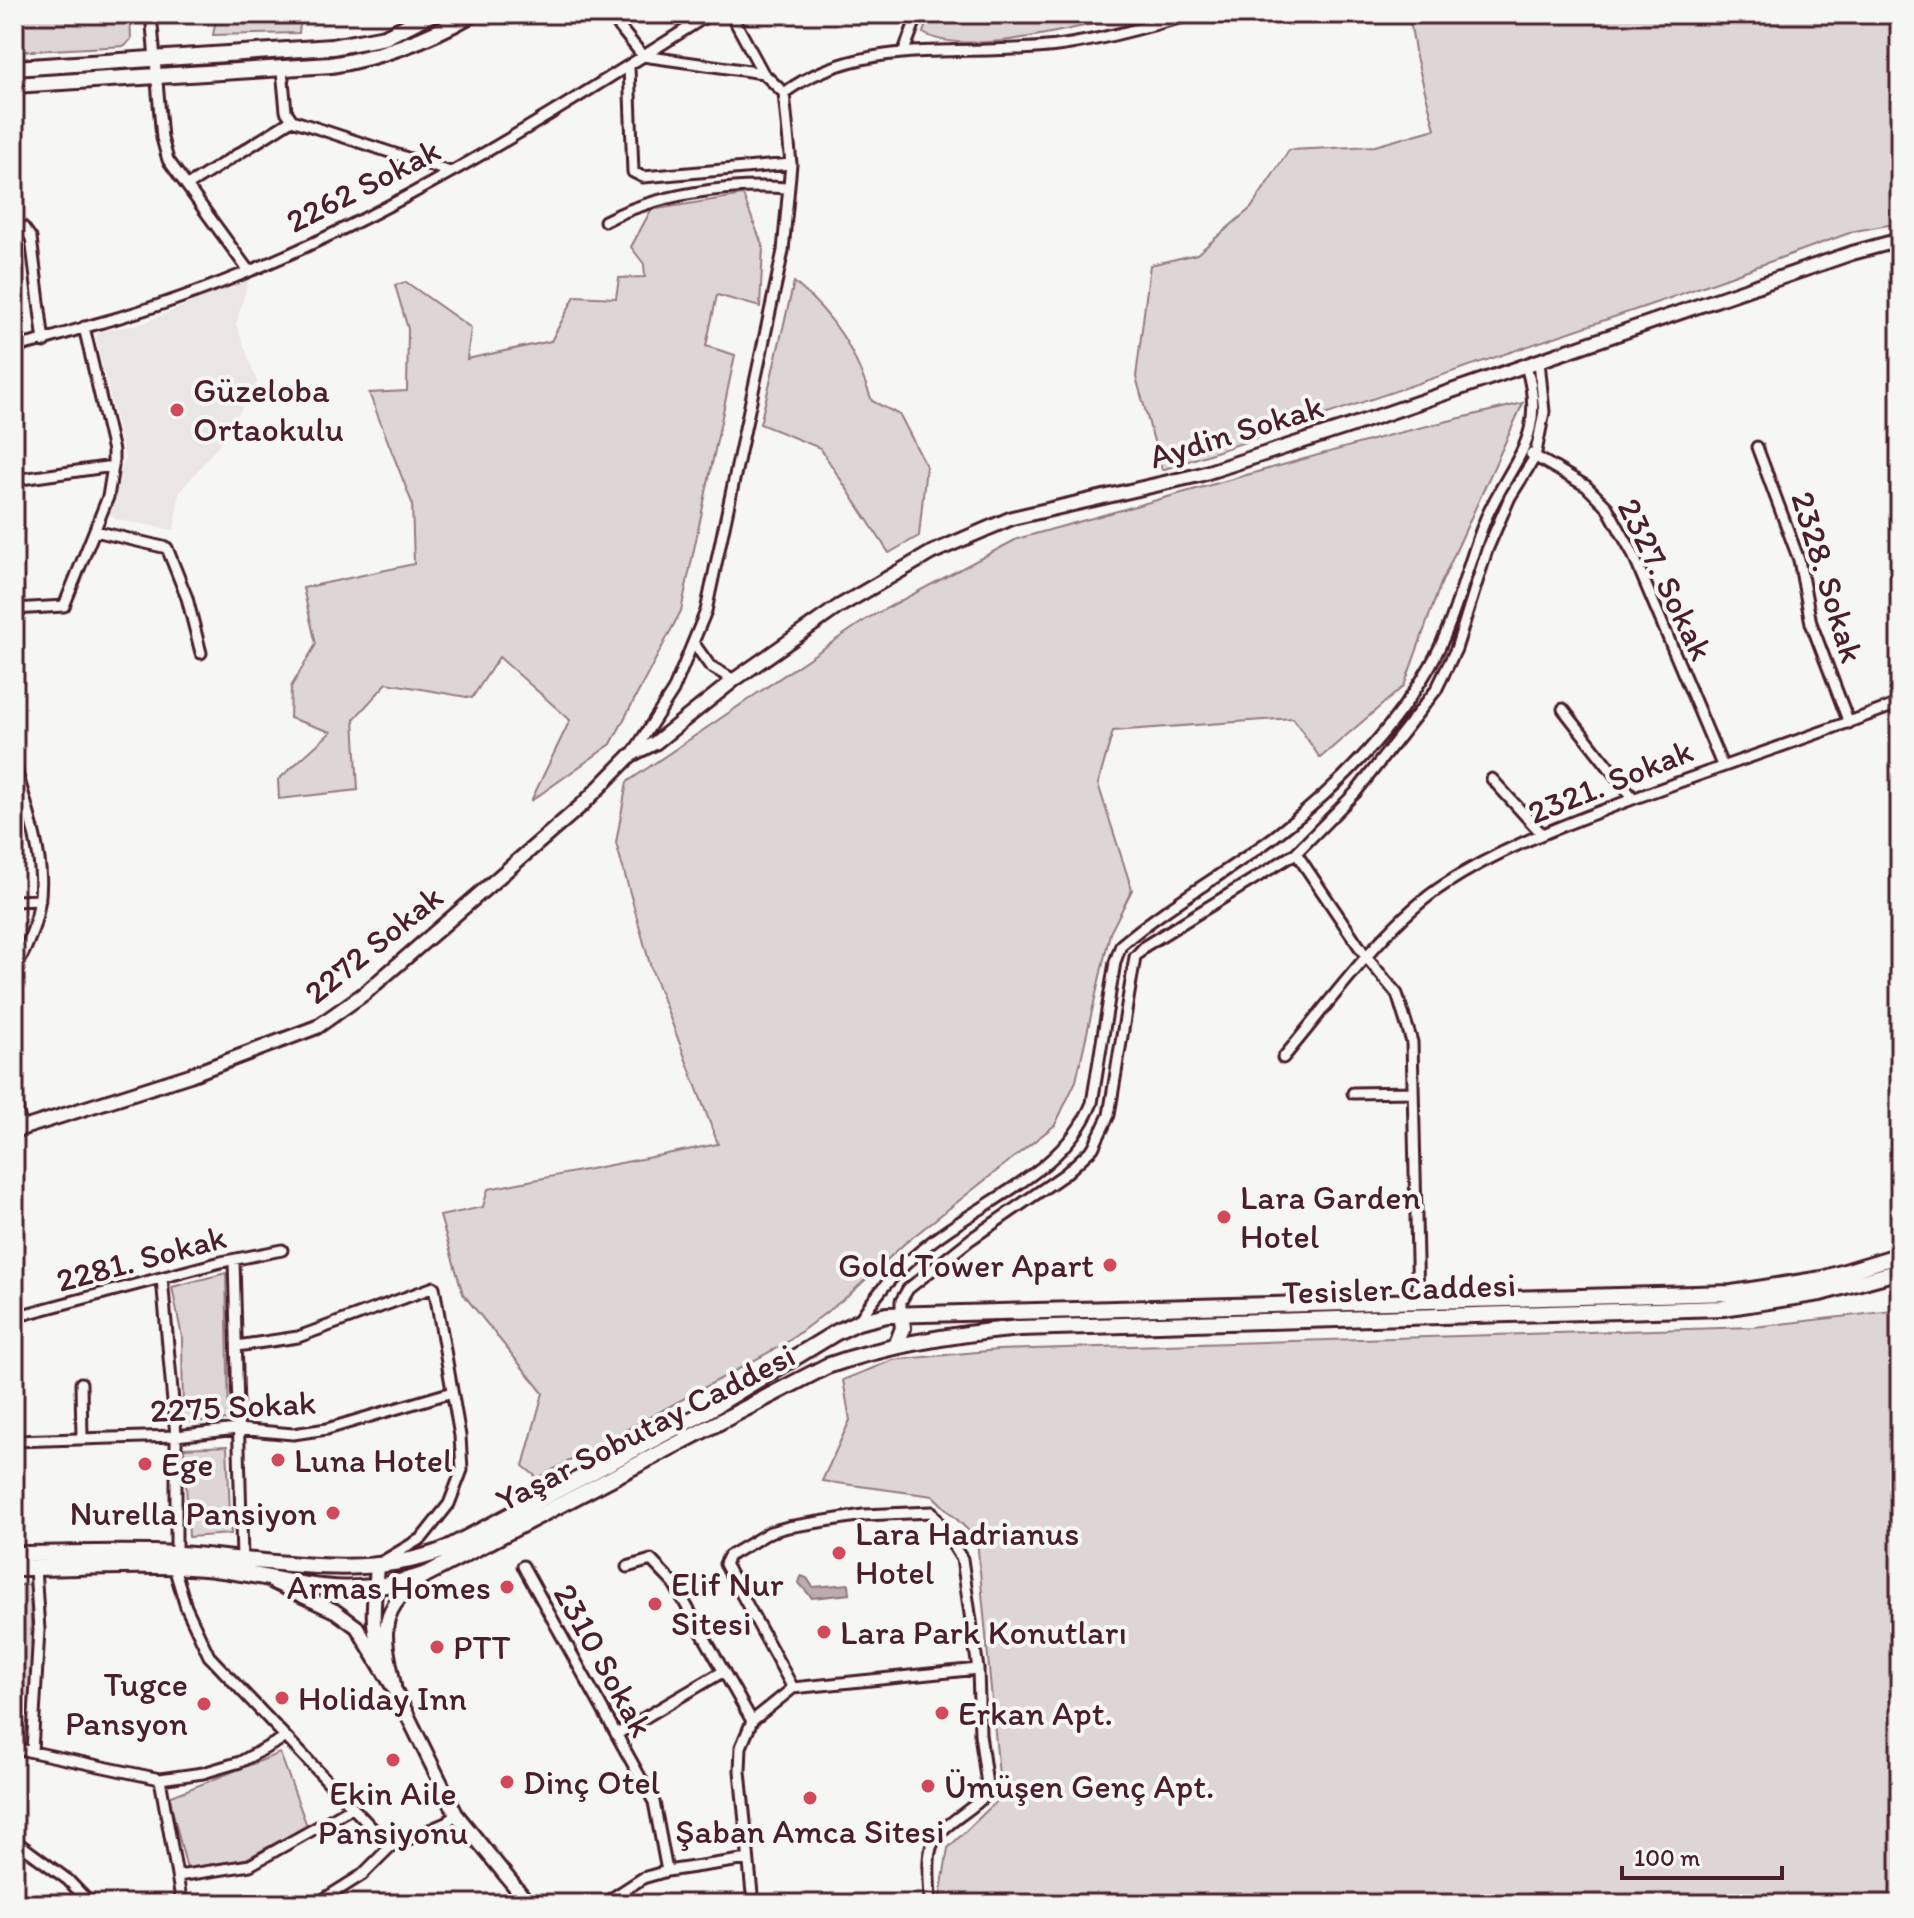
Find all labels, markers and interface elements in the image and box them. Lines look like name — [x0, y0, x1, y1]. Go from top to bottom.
street label: 2262 Sokak — [279, 129, 447, 242]
place label: Güzeloba Ortaokulu — [193, 370, 344, 450]
street label: Aydin Sokak — [1144, 386, 1328, 477]
marker: Güzeloba Ortaokulu — [168, 401, 186, 419]
street label: 2328. Sokak — [1782, 486, 1873, 668]
street label: 2327. Sokak — [1609, 491, 1722, 667]
street label: 2321. Sokak — [1522, 730, 1699, 833]
street label: 2272 Sokak — [296, 876, 451, 1013]
place label: Lara Garden Hotel — [1240, 1177, 1421, 1257]
marker: Lara Garden Hotel — [1215, 1208, 1233, 1226]
street label: 2281. Sokak — [52, 1216, 231, 1301]
place label: Gold Tower Apart — [838, 1245, 1094, 1286]
marker: Gold Tower Apart — [1101, 1256, 1119, 1274]
street label: Tesisler Caddesi — [1281, 1264, 1517, 1313]
street label: Yaşar Sobutay Caddesi — [489, 1334, 802, 1521]
street label: 2275 Sokak — [149, 1382, 317, 1431]
place label: Luna Hotel — [294, 1440, 453, 1481]
place label: Ege — [161, 1444, 213, 1485]
marker: Luna Hotel — [269, 1451, 287, 1469]
marker: Ege — [136, 1455, 154, 1473]
place label: Nurella Pansiyon — [69, 1493, 317, 1534]
marker: Nurella Pansiyon — [324, 1504, 342, 1522]
place label: Lara Hadrianus Hotel — [855, 1513, 1079, 1593]
marker: Lara Hadrianus Hotel — [830, 1544, 848, 1562]
place label: Elif Nur Sitesi — [671, 1564, 784, 1644]
place label: Armas Homes — [287, 1567, 491, 1608]
street label: 2310 Sokak — [545, 1576, 662, 1744]
marker: Armas Homes — [498, 1578, 516, 1596]
marker: Elif Nur Sitesi — [646, 1595, 664, 1613]
place label: Lara Park Konutları — [840, 1612, 1127, 1653]
marker: Lara Park Konutları — [815, 1623, 833, 1641]
place label: PTT — [453, 1627, 511, 1668]
marker: PTT — [428, 1638, 446, 1656]
place label: Tugce Pansyon — [65, 1664, 188, 1744]
place label: Holiday Inn — [298, 1678, 467, 1719]
marker: Holiday Inn — [273, 1689, 291, 1707]
place label: Erkan Apt. — [958, 1693, 1113, 1734]
marker: Tugce Pansyon — [195, 1695, 213, 1713]
marker: Erkan Apt. — [933, 1704, 951, 1722]
marker: Ekin Aile Pansiyonu — [384, 1751, 402, 1769]
place label: Dinç Otel — [523, 1762, 661, 1803]
place label: Ümüşen Genç Apt. — [944, 1766, 1214, 1807]
place label: Ekin Aile Pansiyonu — [318, 1773, 468, 1853]
marker: Dinç Otel — [498, 1773, 516, 1791]
marker: Ümüşen Genç Apt. — [919, 1777, 937, 1795]
marker: Şaban Amca Sitesi — [801, 1789, 819, 1807]
place label: Şaban Amca Sitesi — [675, 1811, 945, 1852]
scale bar — [1622, 1830, 1782, 1880]
text: 100 m — [1634, 1843, 1700, 1872]

